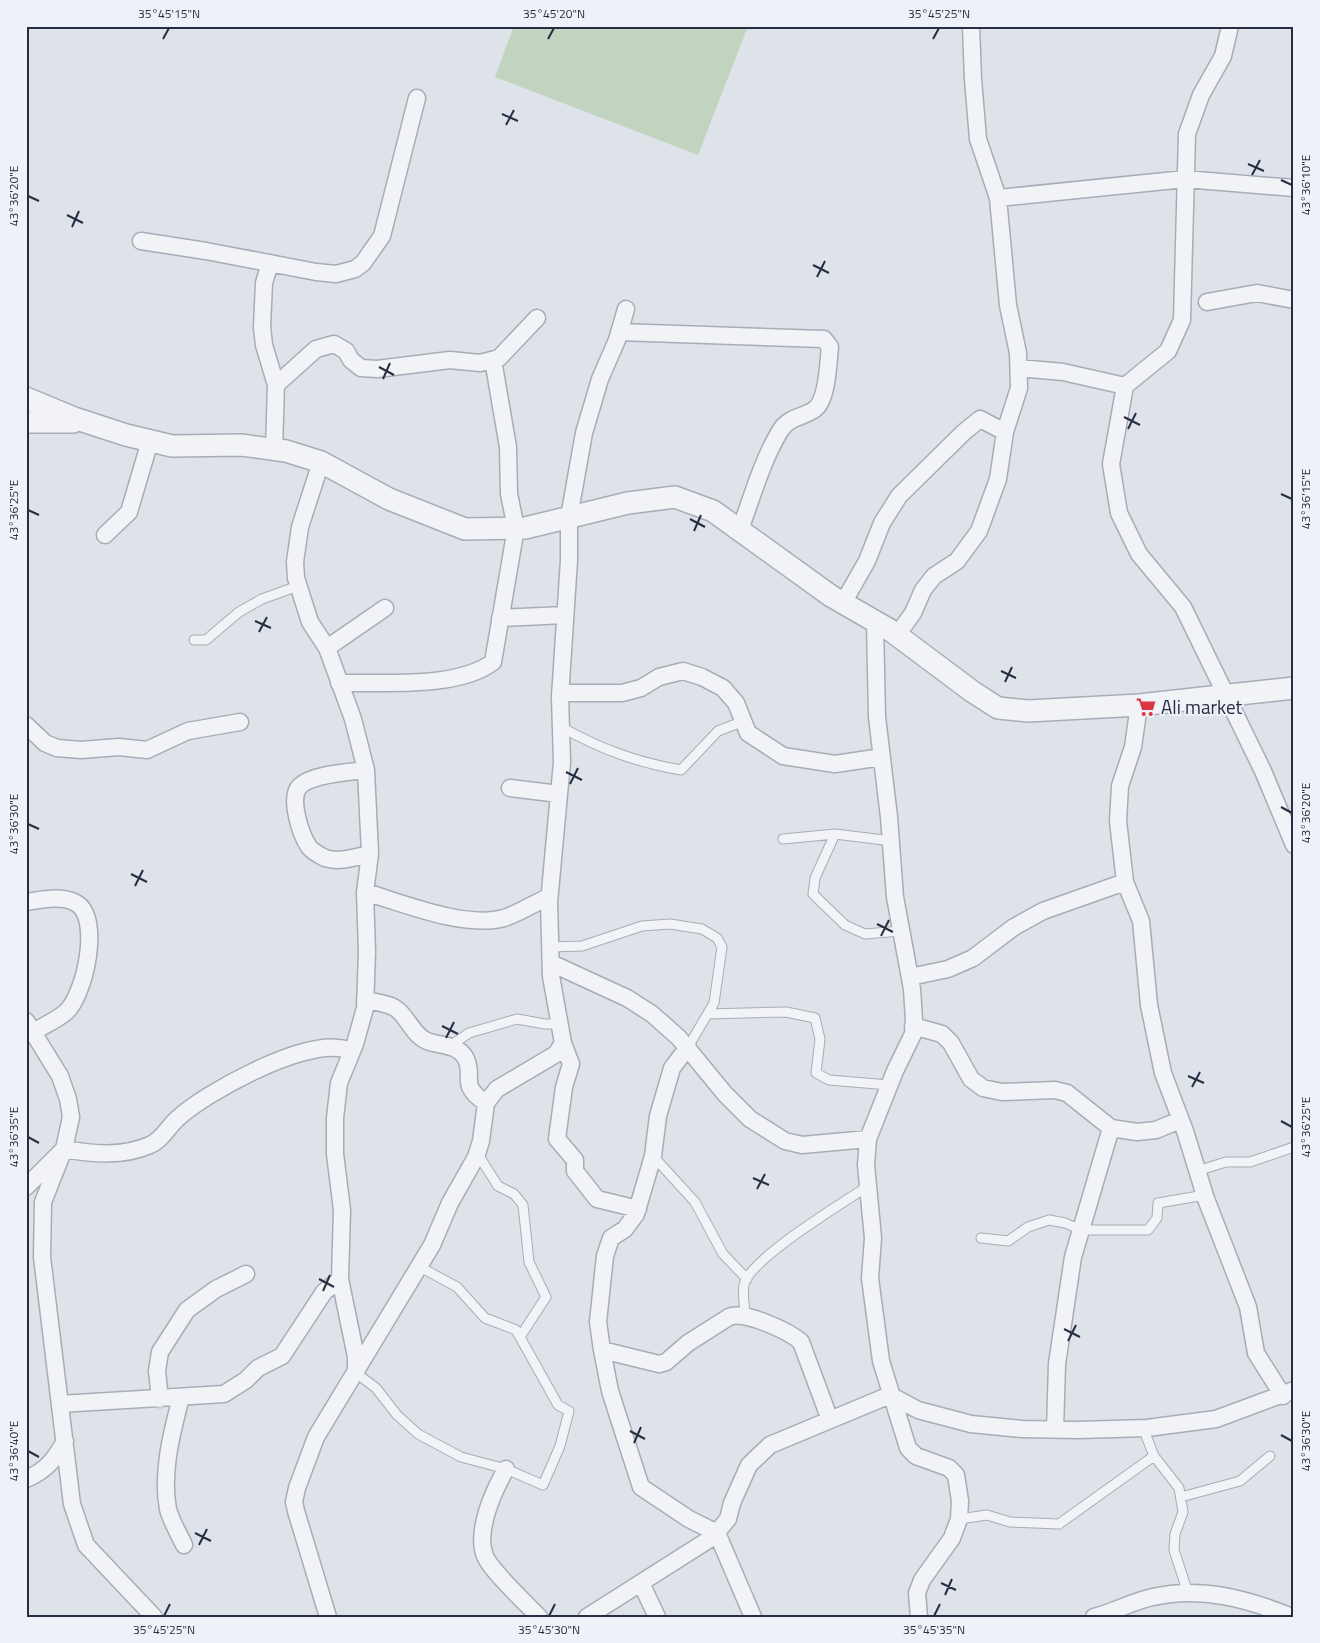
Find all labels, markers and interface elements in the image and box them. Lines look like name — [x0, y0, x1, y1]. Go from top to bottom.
text: 35°45'15"N — [138, 4, 200, 23]
text: 35°45'20"N — [523, 4, 585, 23]
text: 35°45'25"N — [908, 4, 970, 23]
text: 43°36'10"E — [1296, 154, 1315, 215]
text: 43°36'20"E — [4, 165, 23, 226]
text: 43°36'15"E — [1296, 468, 1315, 529]
text: 43°36'25"E — [4, 479, 23, 540]
place label: Ali market — [1161, 692, 1242, 721]
supermarket icon: Ali market — [1135, 696, 1157, 718]
text: 43°36'20"E — [1296, 782, 1315, 843]
text: 43°36'30"E — [4, 793, 23, 854]
text: 43°36'25"E — [1296, 1096, 1315, 1157]
text: 43°36'35"E — [4, 1106, 23, 1167]
text: 43°36'30"E — [1296, 1410, 1315, 1471]
text: 43°36'40"E — [4, 1420, 23, 1481]
text: 35°45'25"N — [133, 1620, 195, 1639]
text: 35°45'30"N — [518, 1620, 580, 1639]
text: 35°45'35"N — [903, 1620, 965, 1639]

